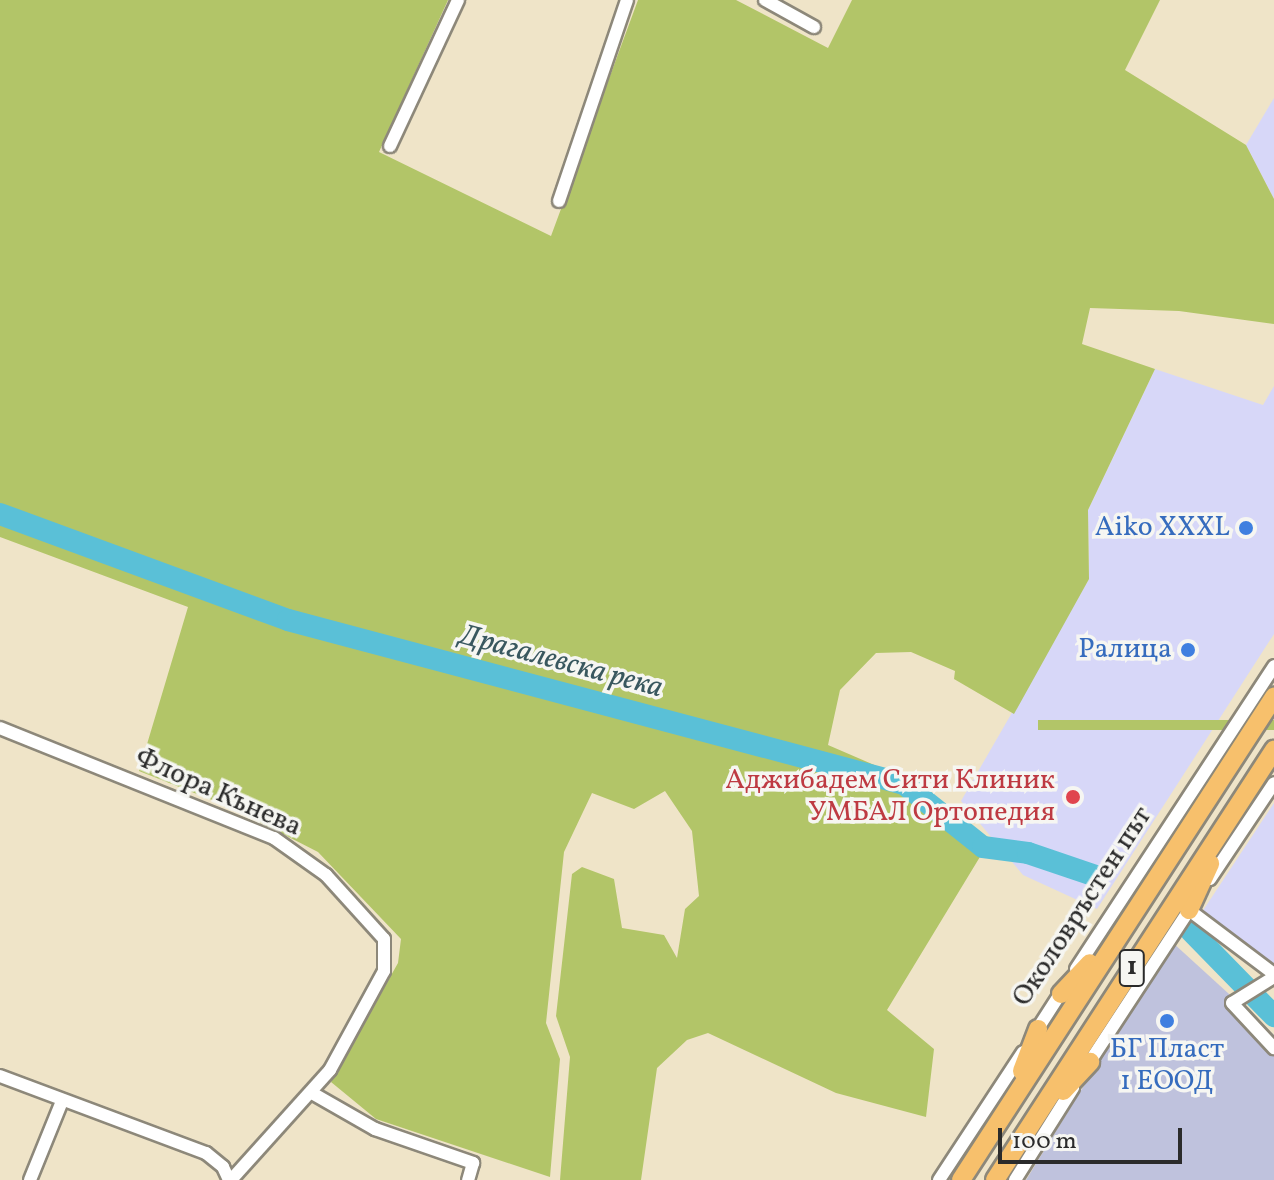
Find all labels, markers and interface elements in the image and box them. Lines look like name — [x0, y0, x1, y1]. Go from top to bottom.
place label: Aiko XXXL — [1095, 511, 1230, 545]
marker: Aiko XXXL — [1237, 519, 1255, 537]
water label: Драгалевска река — [455, 618, 667, 706]
place label: Ралица — [1078, 633, 1172, 667]
marker: Ралица — [1179, 641, 1197, 659]
street label: Флора Кънева — [130, 741, 306, 845]
place label: Аджибадем Сити Клиник УМБАЛ Ортопедия — [725, 764, 1055, 830]
marker: Аджибадем Сити Клиник УМБАЛ Ортопедия — [1062, 786, 1084, 808]
street label: Околовръстен път — [1006, 801, 1160, 1013]
road number: 1 — [1118, 946, 1146, 990]
marker: БГ Пласт 1 ЕООД — [1158, 1012, 1176, 1030]
place label: БГ Пласт 1 ЕООД — [1109, 1033, 1225, 1099]
scale bar — [1002, 1112, 1186, 1162]
text: 100 m — [1012, 1125, 1077, 1159]

